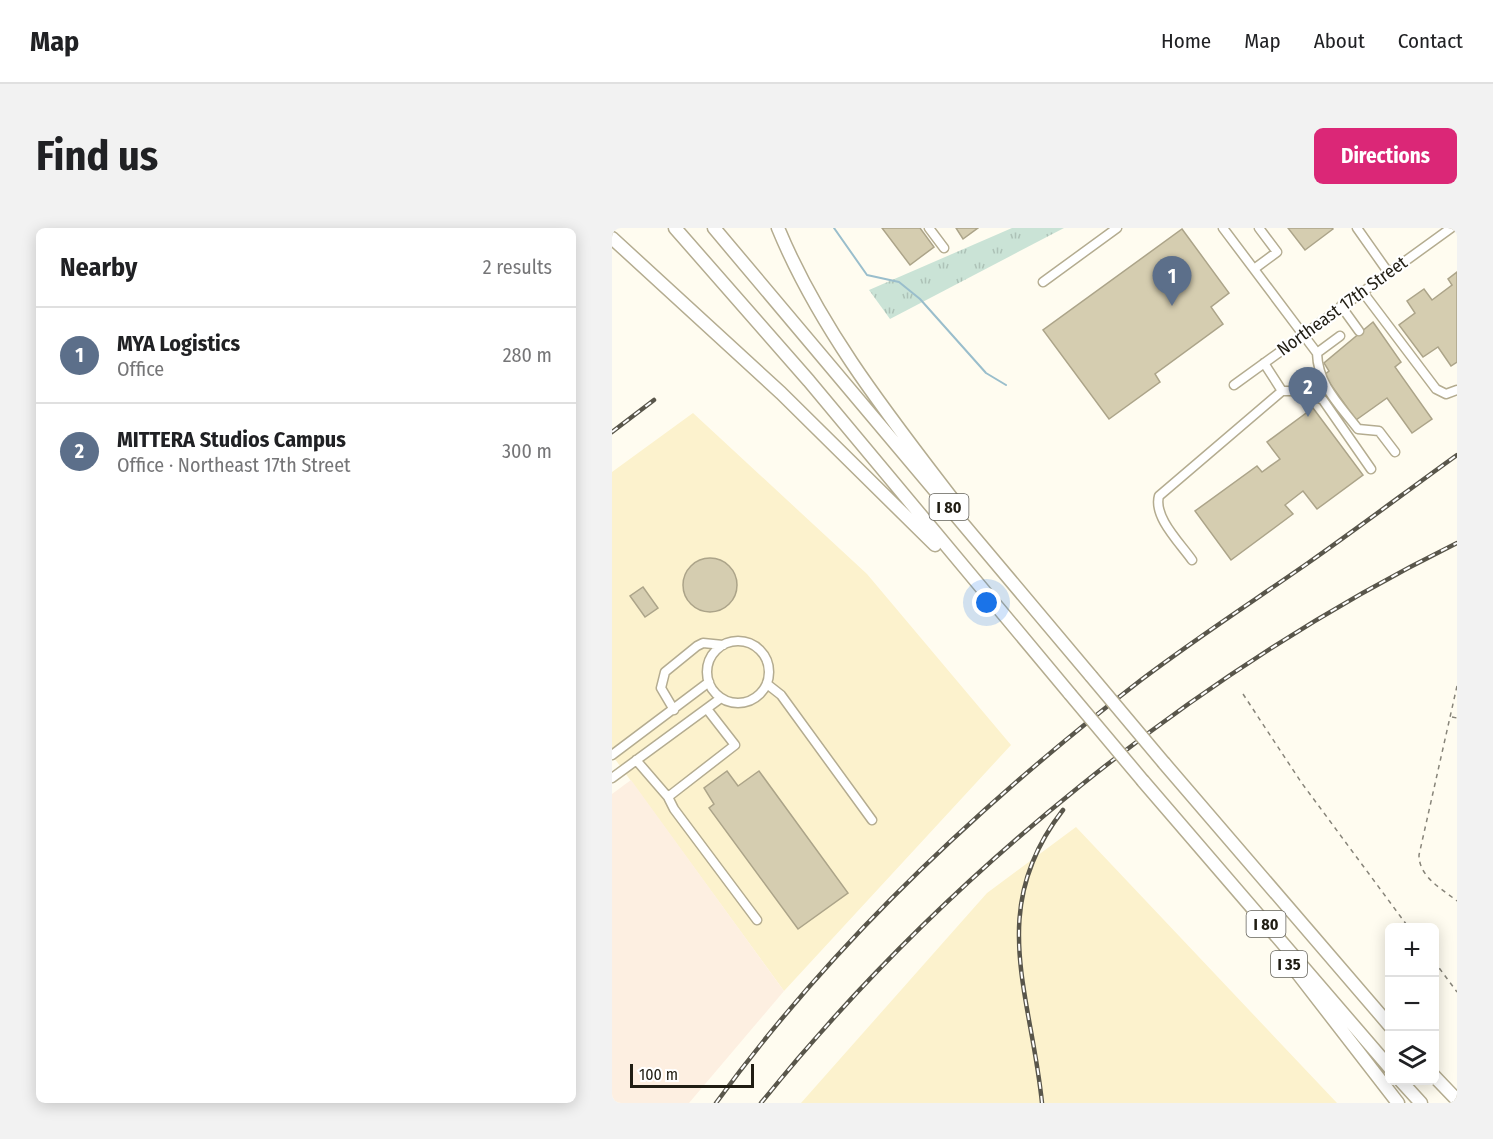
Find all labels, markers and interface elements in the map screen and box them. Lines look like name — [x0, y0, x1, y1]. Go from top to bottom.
text: Map — [30, 25, 79, 58]
text: Home — [1161, 28, 1211, 54]
text: Map — [1244, 28, 1281, 54]
text: About — [1314, 28, 1365, 54]
text: Contact — [1398, 28, 1463, 54]
button: Directions — [1314, 128, 1457, 184]
text: Find us — [36, 131, 158, 181]
street label: Northeast 17th Street — [1273, 251, 1411, 361]
text: Nearby — [60, 252, 137, 283]
text: 2 results — [483, 255, 552, 279]
pin: 1 — [1152, 256, 1192, 306]
text: MYA Logistics — [117, 330, 240, 357]
text: 1 — [75, 343, 84, 367]
text: 280 m — [503, 343, 552, 367]
text: Office — [117, 357, 164, 381]
pin: 2 — [1288, 368, 1328, 417]
text: MITTERA Studios Campus — [117, 426, 346, 453]
text: 2 — [75, 439, 84, 463]
text: 300 m — [502, 439, 552, 463]
text: Office · Northeast 17th Street — [117, 453, 351, 477]
road number: I 80 — [930, 494, 968, 520]
your location — [972, 588, 1001, 617]
road number: I 80 — [1246, 911, 1286, 937]
map controls — [1385, 923, 1439, 1085]
button: + — [1385, 923, 1439, 977]
road number: I 35 — [1271, 951, 1307, 977]
button: − — [1385, 977, 1439, 1031]
button: layers — [1385, 1031, 1439, 1085]
scale bar — [630, 1061, 754, 1088]
text: 100 m — [639, 1065, 678, 1084]

